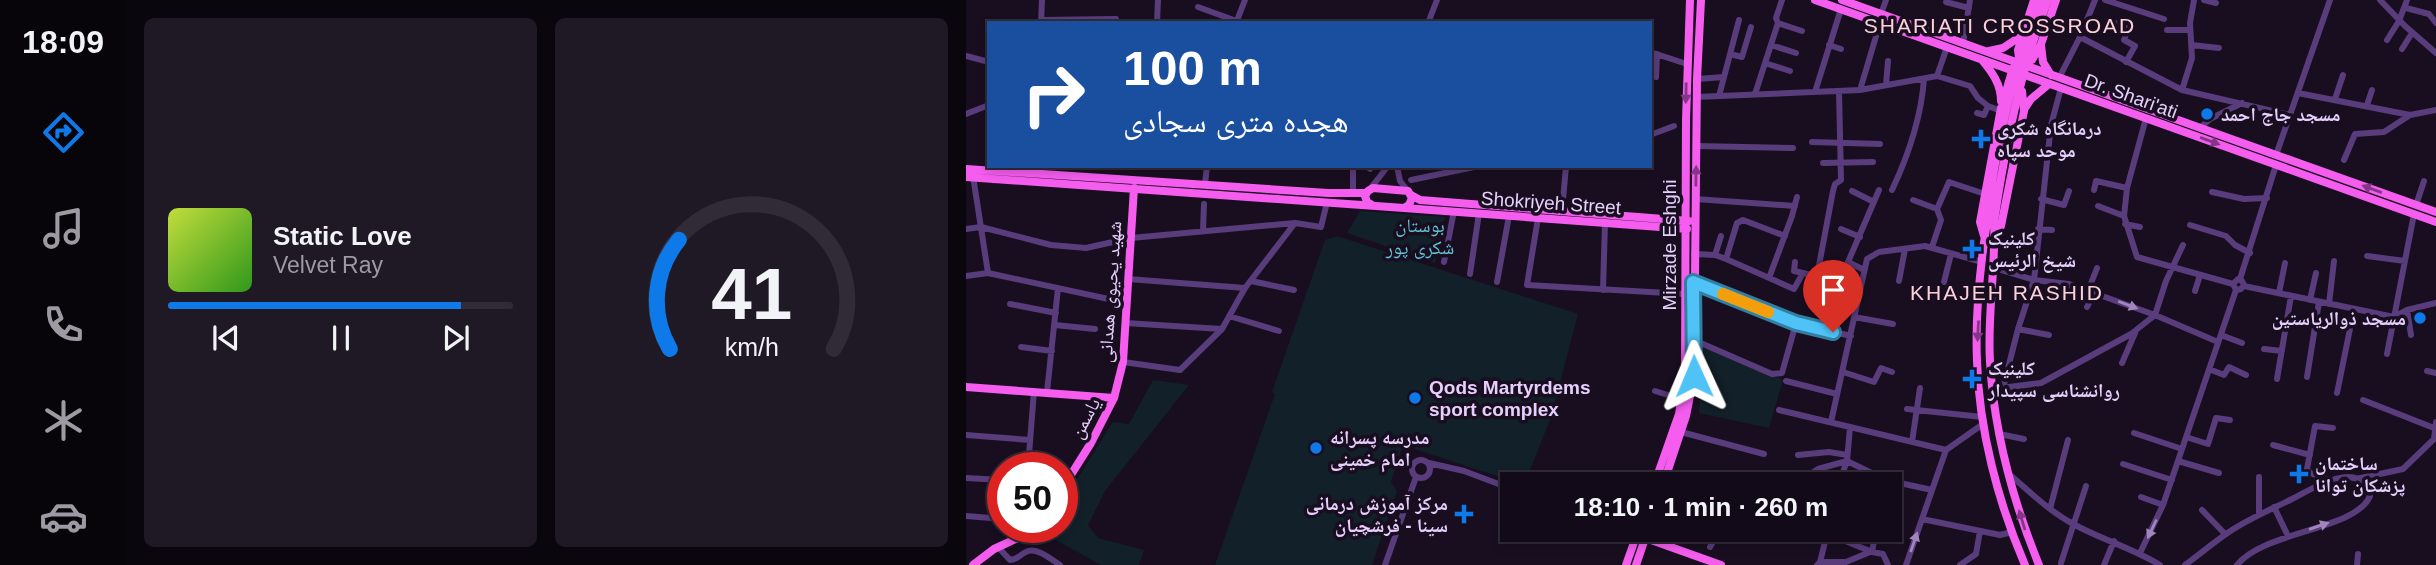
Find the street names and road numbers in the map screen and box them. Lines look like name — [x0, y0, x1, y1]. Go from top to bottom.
street label: Dr. Shari'ati — [2082, 69, 2180, 123]
street label: Mirzade Eshghi — [1659, 180, 1680, 310]
street label: Shokriyeh Street — [1480, 188, 1623, 218]
street label: شهید یحیوی همدانی — [1095, 220, 1126, 364]
street label: یاسمن — [1066, 394, 1105, 442]

